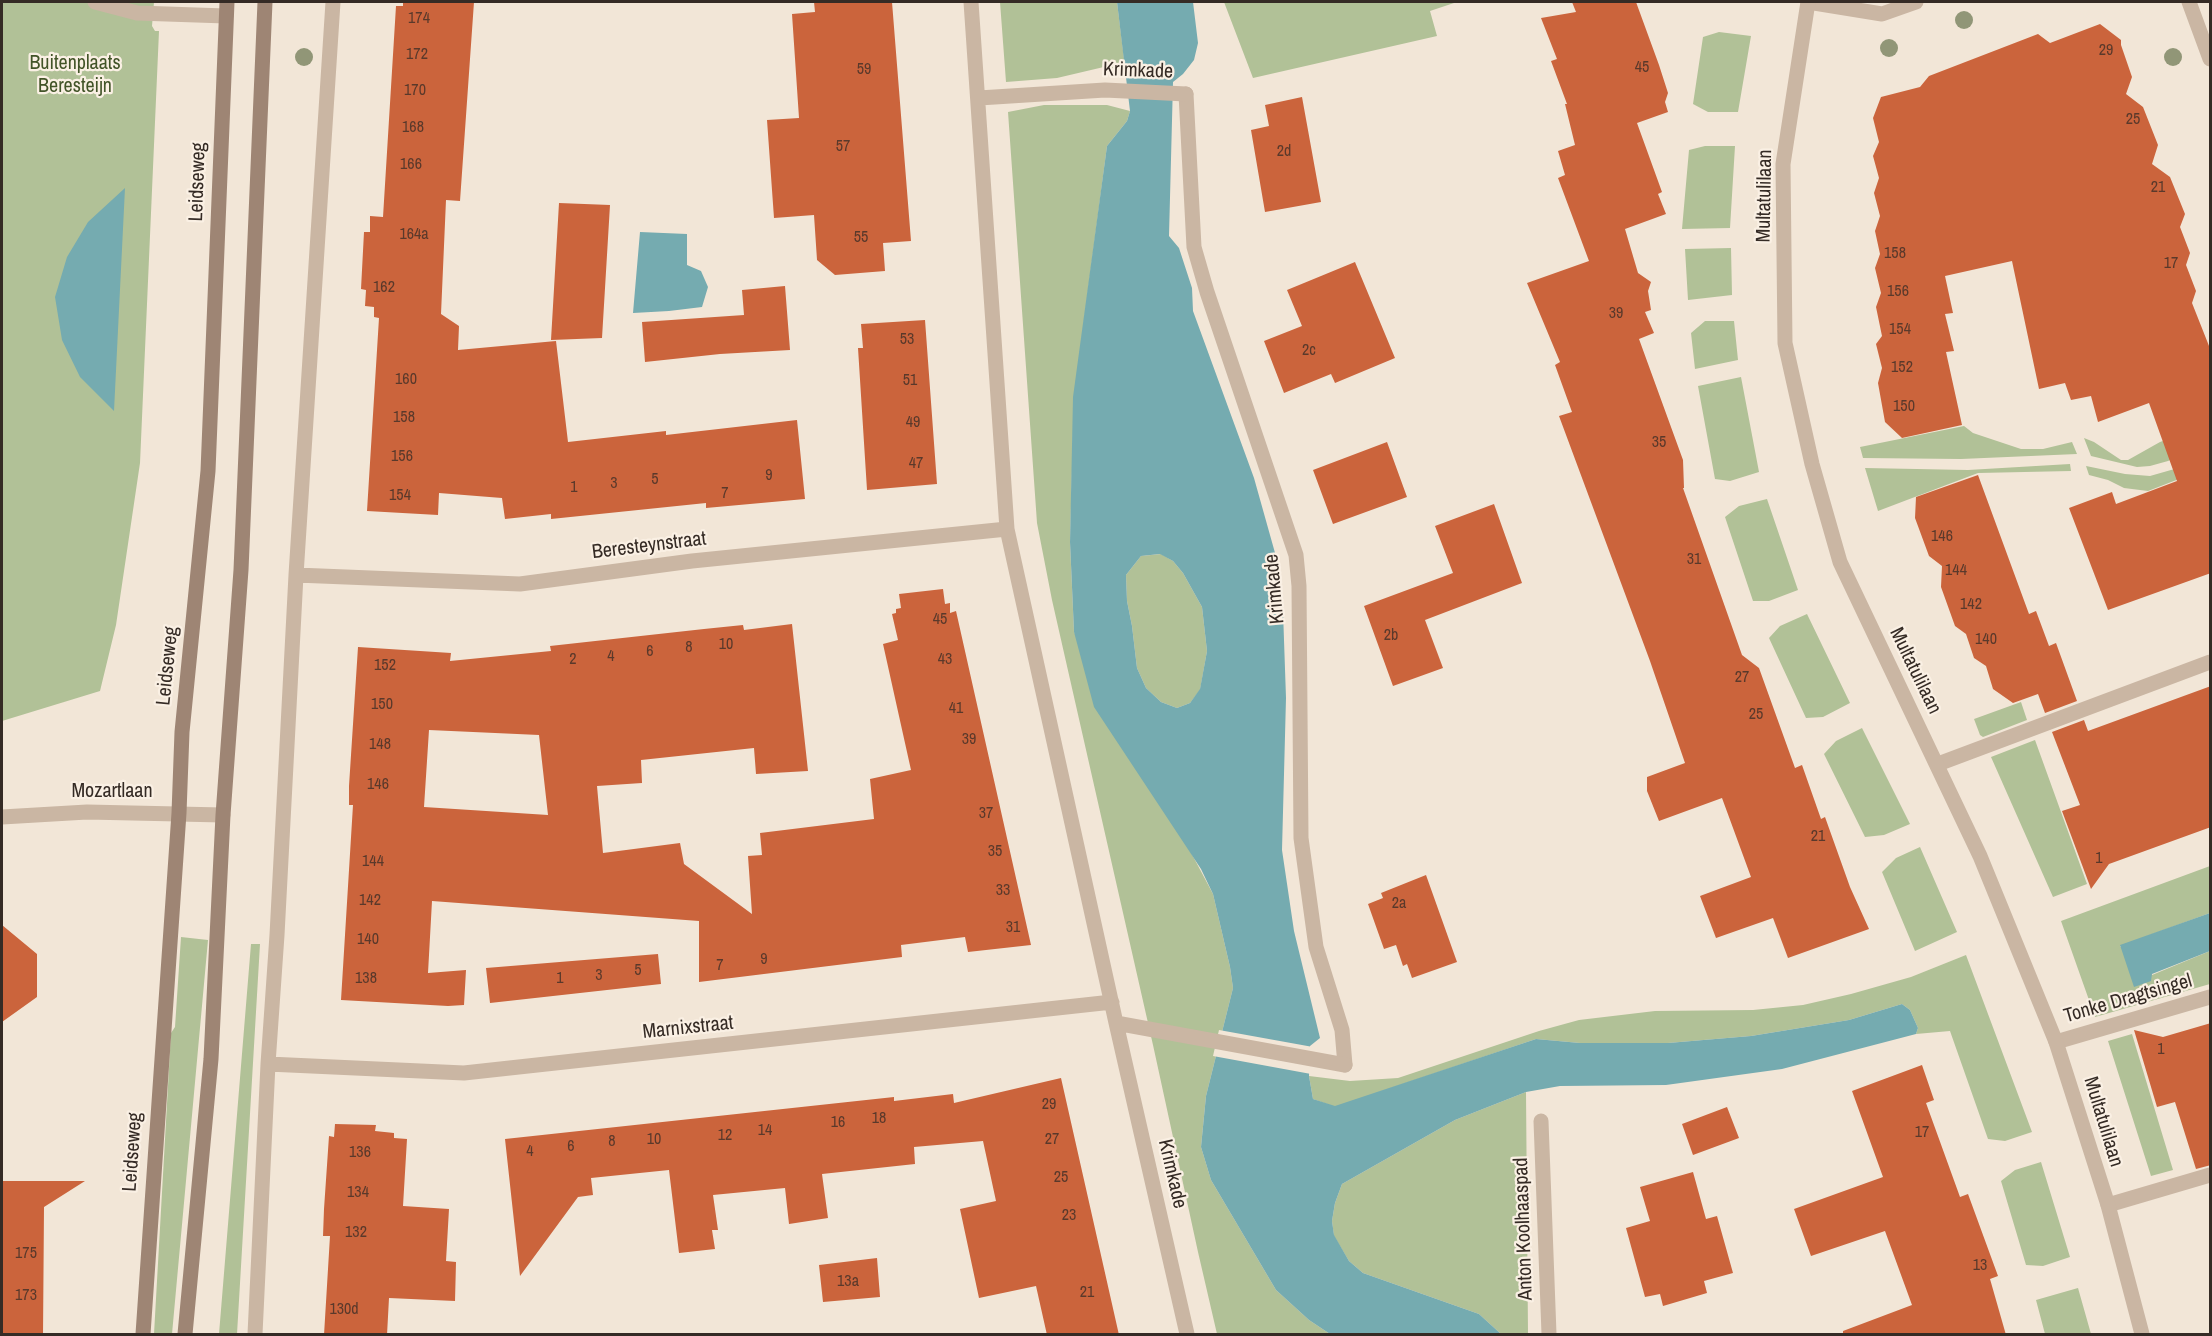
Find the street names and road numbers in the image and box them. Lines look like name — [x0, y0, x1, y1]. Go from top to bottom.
street label: Krimkade — [1103, 58, 1173, 84]
street label: Leidseweg — [185, 142, 211, 222]
street label: Multatulilaan — [1752, 149, 1778, 243]
street label: Beresteynstraat — [591, 527, 707, 565]
street label: Krimkade — [1260, 553, 1290, 625]
street label: Multatulilaan — [1884, 624, 1946, 718]
street label: Leidseweg — [152, 625, 184, 707]
street label: Mozartlaan — [71, 780, 153, 804]
street label: Tonke Dragtsingel — [2061, 969, 2195, 1029]
street label: Marnixstraat — [641, 1011, 735, 1045]
street label: Multatulilaan — [2078, 1074, 2128, 1170]
street label: Leidseweg — [118, 1112, 148, 1192]
street label: Krimkade — [1152, 1137, 1192, 1211]
street label: Anton Koolhaaspad — [1510, 1157, 1538, 1301]

